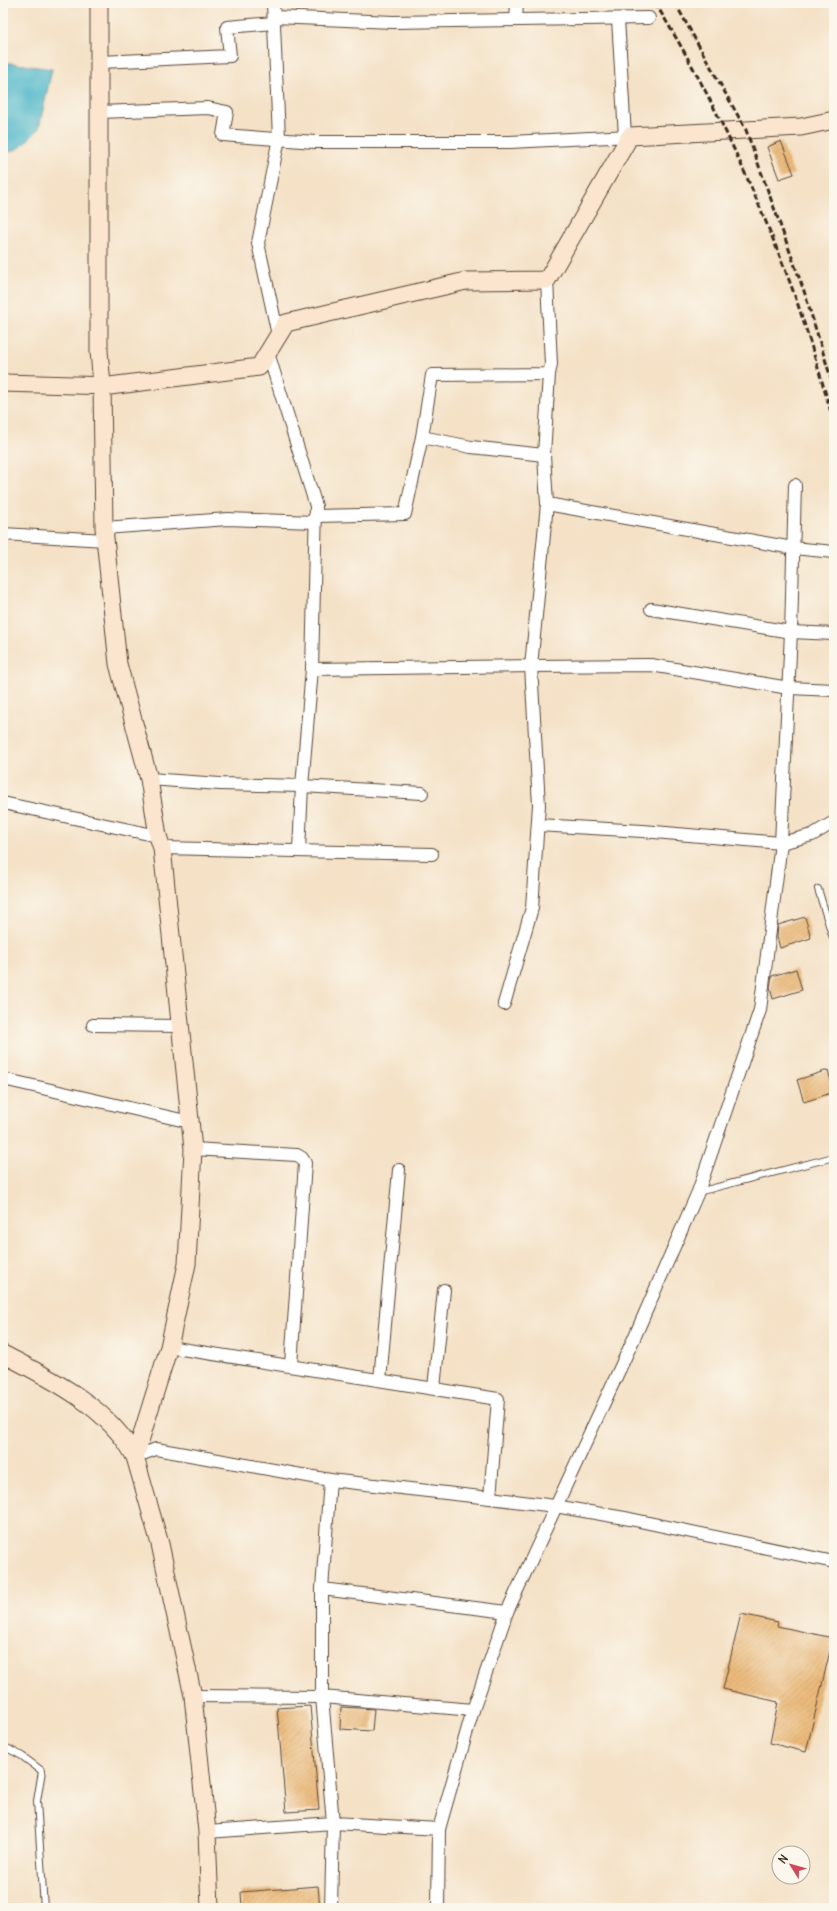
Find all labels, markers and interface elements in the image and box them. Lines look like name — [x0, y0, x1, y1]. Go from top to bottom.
north arrow — [771, 1845, 811, 1885]
text: N — [775, 1852, 791, 1866]

